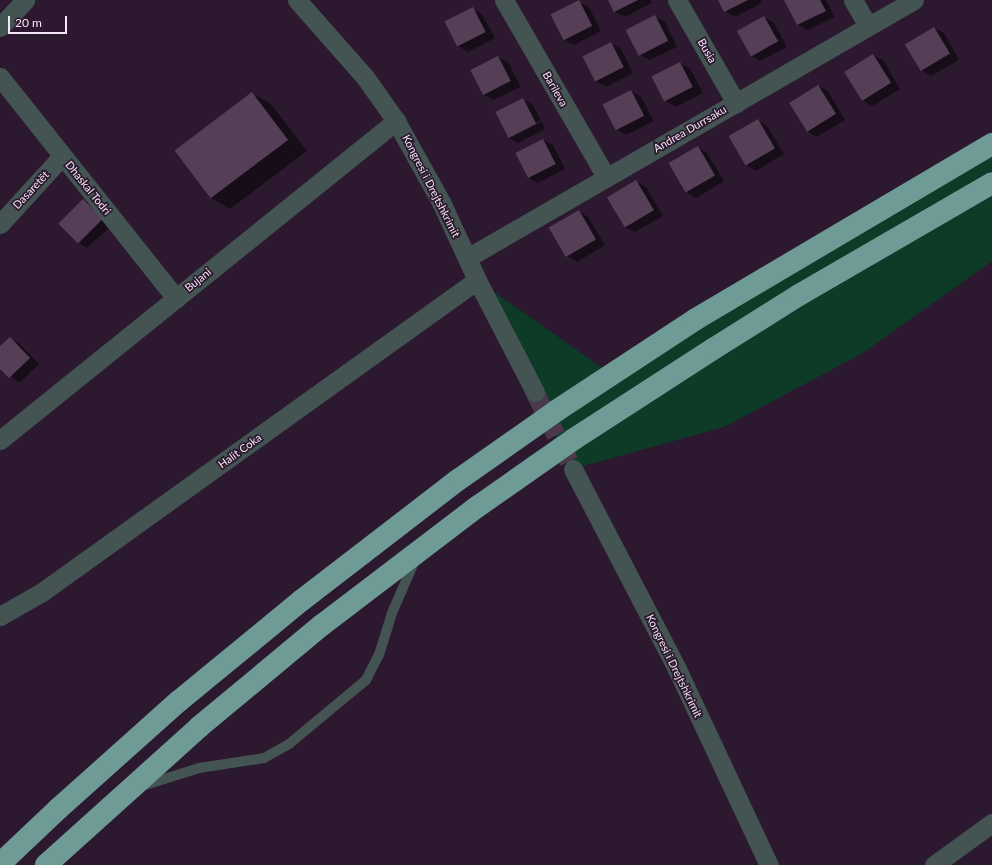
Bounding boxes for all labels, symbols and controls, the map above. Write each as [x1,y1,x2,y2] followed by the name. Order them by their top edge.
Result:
[10,8,69,34] scale bar
[15,15,42,30] text: 20 m
[695,36,719,66] street label: Busia
[540,69,570,109] street label: Barileva
[651,103,729,155] street label: Andrea Durrsaku
[399,132,463,240] street label: Kongresi i Drejtshkrimit
[62,158,114,218] street label: Dhaskal Todri
[10,168,52,212] street label: Dasaretët
[182,265,214,295] street label: Bujani
[216,431,264,471] street label: Halit Coka
[643,612,705,720] street label: Kongresi i Drejtshkrimit

